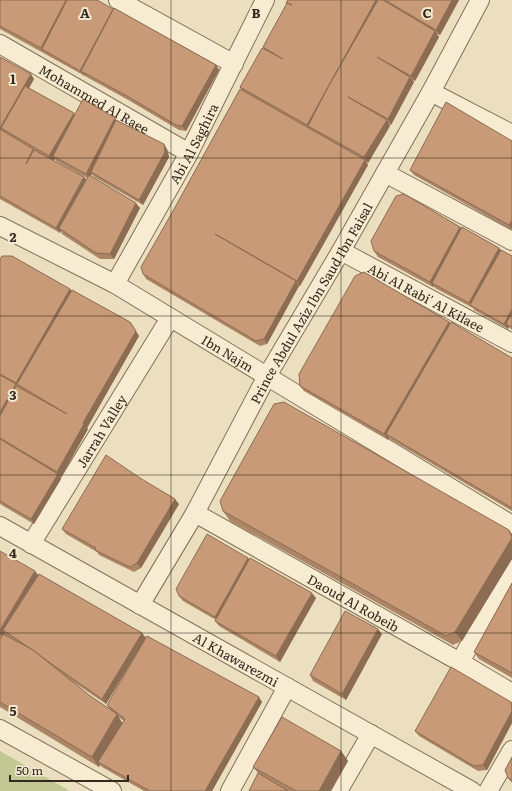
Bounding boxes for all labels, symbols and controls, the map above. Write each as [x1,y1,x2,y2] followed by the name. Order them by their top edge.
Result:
[80,3,90,22] text: A
[252,3,261,22] text: B
[422,3,432,22] text: C
[36,59,153,138] street label: Mohammed Al Raee
[10,69,16,88] text: 1
[164,100,222,187] street label: Abi Al Saghira
[245,198,377,407] street label: Prince Abdul Aziz Ibn Saud Ibn Faisal
[10,227,17,246] text: 2
[365,258,488,336] street label: Abi Al Rabi' Al Kilaee
[198,329,258,376] street label: Ibn Najm
[9,385,17,404] text: 3
[71,390,131,471] street label: Jarrah Valley
[9,543,17,562] text: 4
[304,569,403,636] street label: Daoud Al Robeib
[190,627,283,691] street label: Al Khawarezmi
[9,701,17,720] text: 5
[10,757,128,783] scale bar
[16,761,43,779] text: 50 m

